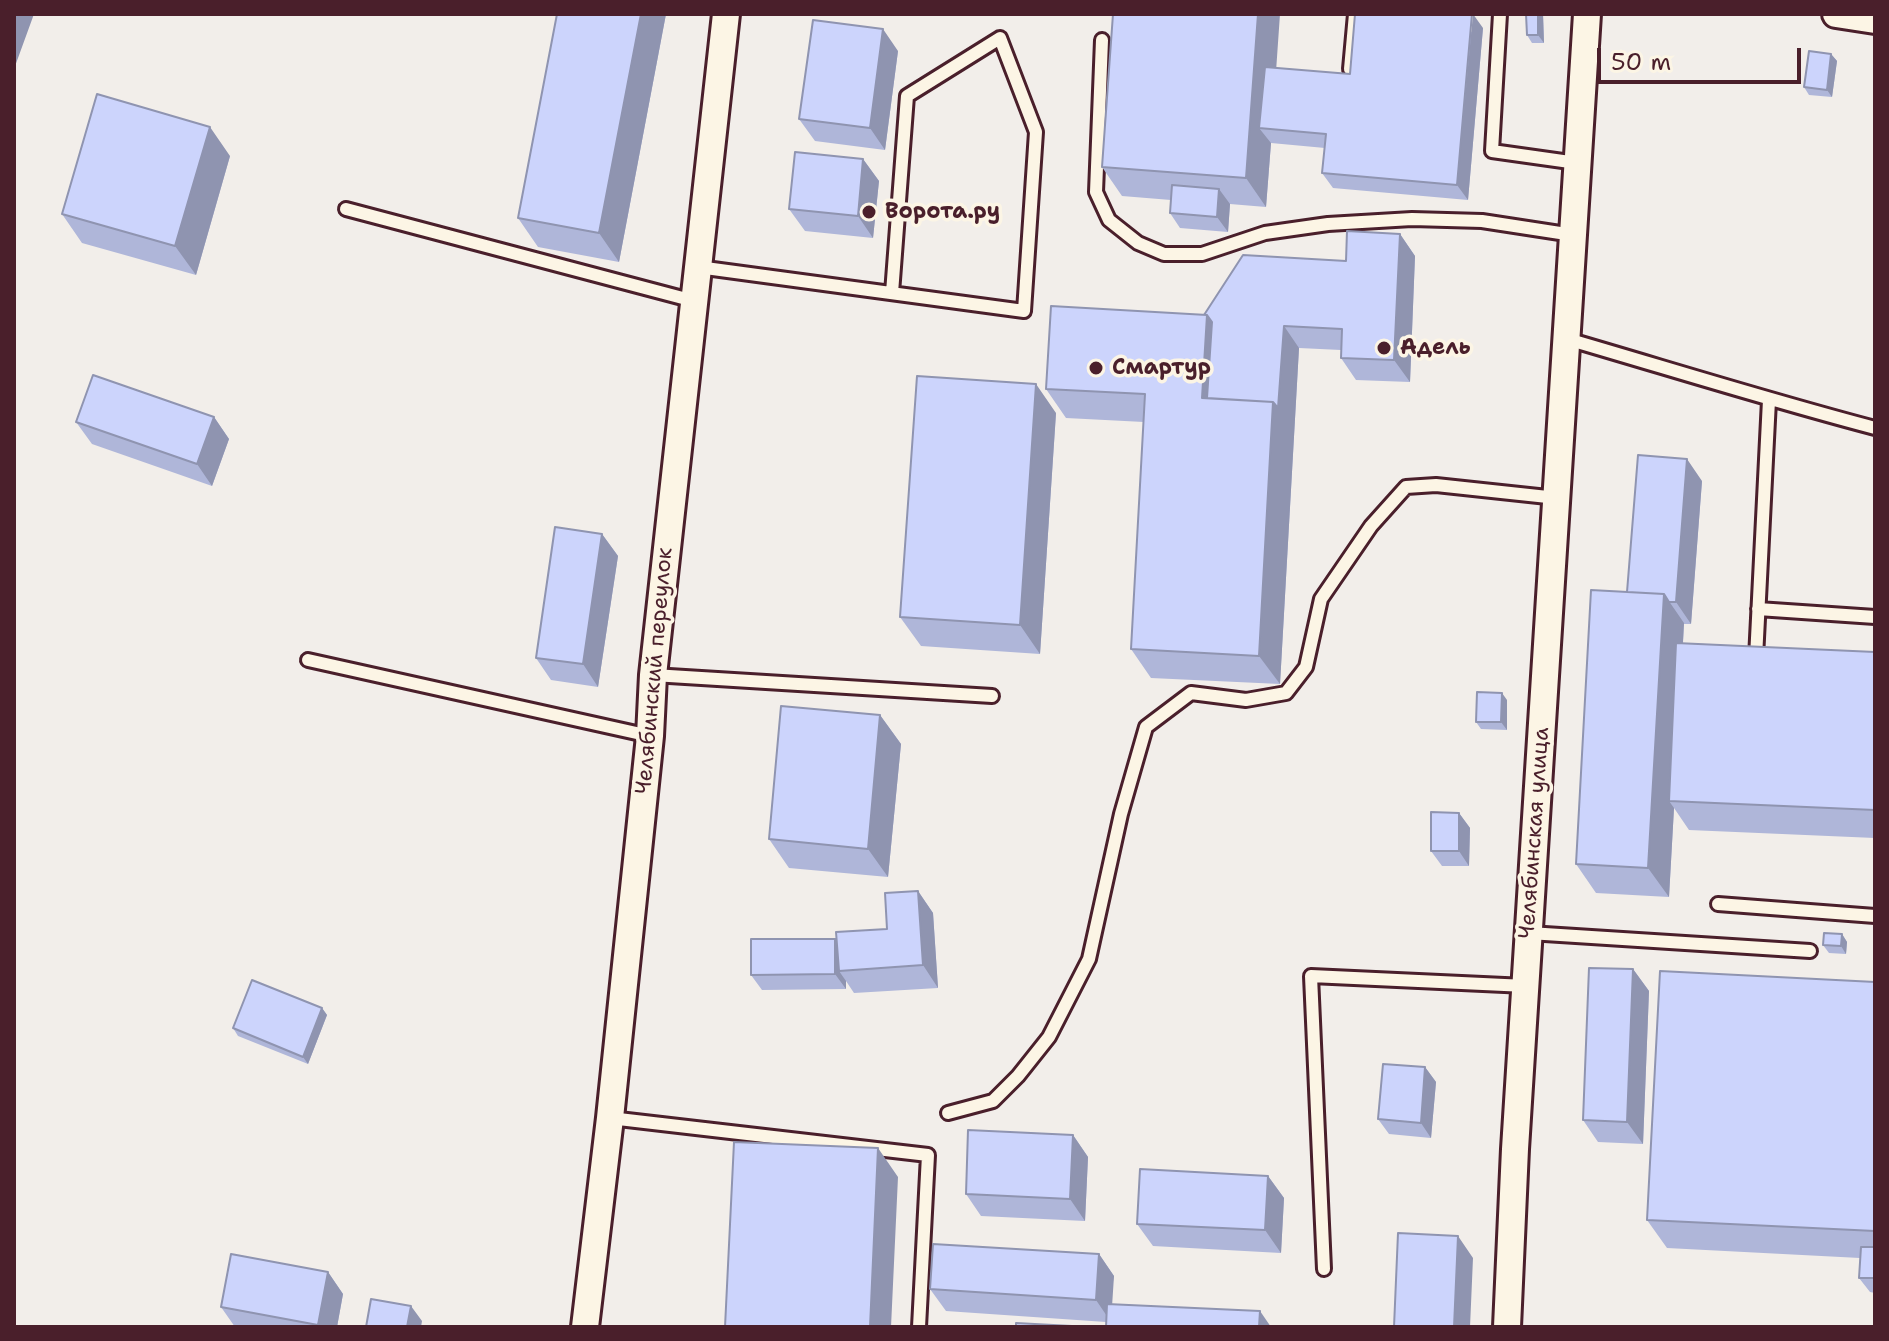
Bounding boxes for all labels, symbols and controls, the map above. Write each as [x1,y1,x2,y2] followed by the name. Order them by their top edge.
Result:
[1601,32,1805,82] scale bar
[1611,46,1671,78] text: 50 m
[885,199,1000,225] place label: Ворота.ру
[860,203,878,221] marker: Ворота.ру
[1400,335,1471,361] place label: Адель
[1375,339,1393,357] marker: Адель
[1112,355,1211,381] place label: Смартур
[1087,359,1105,377] marker: Смартур
[631,547,679,795] street label: Челябинский переулок
[1514,726,1556,940] street label: Челябинская улица

